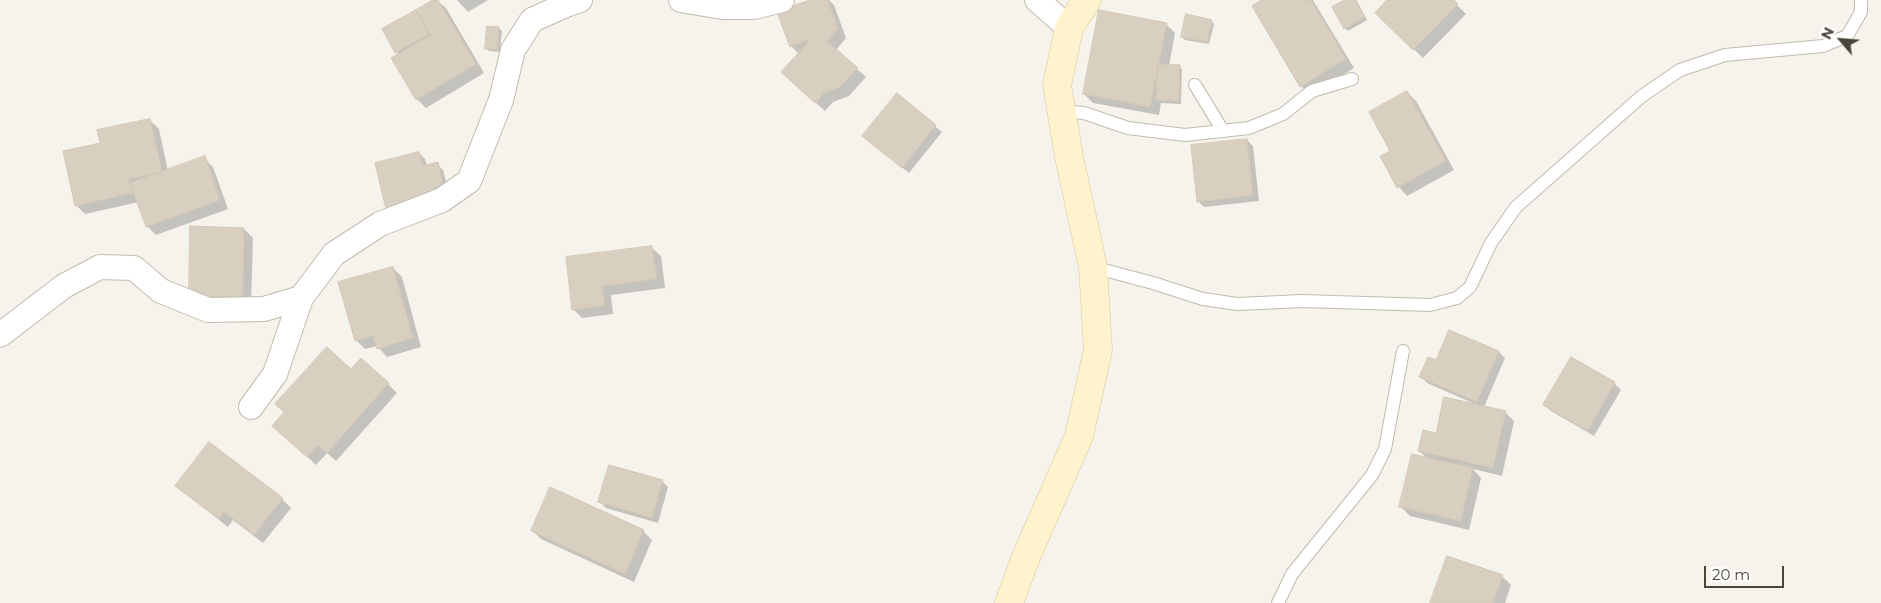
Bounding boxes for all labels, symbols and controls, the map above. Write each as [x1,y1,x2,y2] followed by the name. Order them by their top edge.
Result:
[1816,15,1866,65] north arrow
[1817,24,1838,42] text: N
[1706,556,1786,588] scale bar
[1712,565,1750,584] text: 20 m

